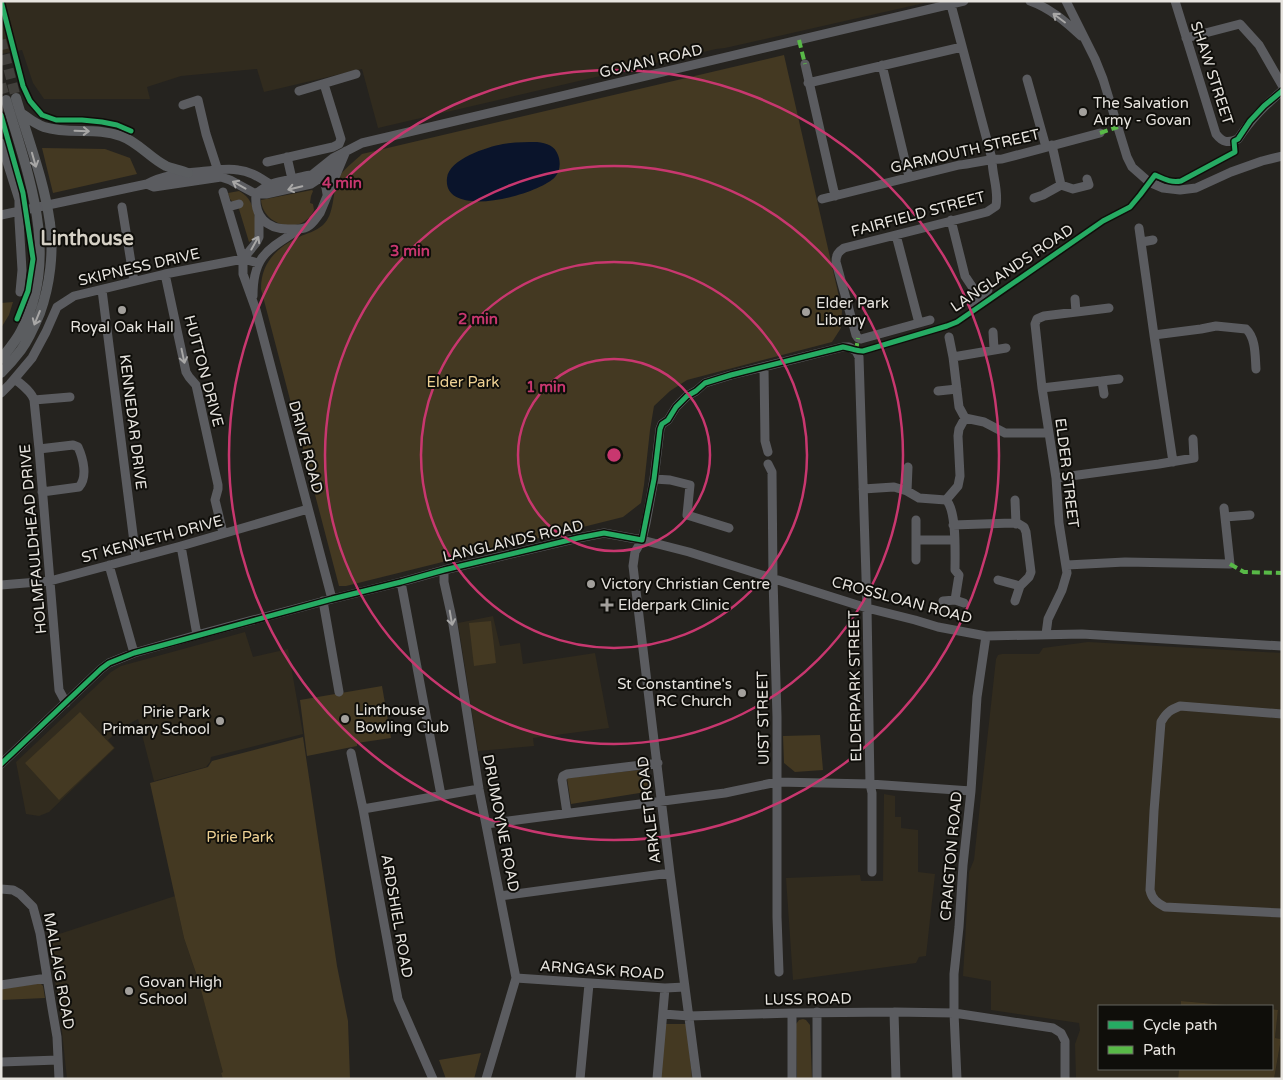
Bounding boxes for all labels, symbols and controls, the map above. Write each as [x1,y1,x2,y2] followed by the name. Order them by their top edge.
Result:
[1053,12,1066,23] one-way arrow
[1187,19,1237,127] street label: SHAW STREET
[598,40,704,82] street label: GOVAN ROAD
[1093,94,1191,129] place label: The Salvation Army - Govan
[1077,106,1089,118] marker: The Salvation Army - Govan
[889,125,1041,177] street label: GARMOUTH STREET
[74,127,90,136] one-way arrow
[30,151,40,167] one-way arrow
[322,174,362,192] text: 4 min
[231,180,246,190] one-way arrow
[288,184,304,193] one-way arrow
[849,187,987,241] street label: FAIRFIELD STREET
[947,220,1077,316] street label: LANGLANDS ROAD
[40,227,134,251] district label: Linthouse
[250,235,260,250] one-way arrow
[390,242,430,260] text: 3 min
[77,244,201,290] street label: SKIPNESS DRIVE
[816,294,889,329] place label: Elder Park Library
[116,304,128,316] marker: Royal Oak Hall
[800,306,812,318] marker: Elder Park Library
[458,310,498,328] text: 2 min
[32,311,41,326] one-way arrow
[180,313,228,429] street label: HUTTON DRIVE
[70,318,174,336] place label: Royal Oak Hall
[179,348,188,364] one-way arrow
[116,353,150,491] street label: KENNEDAR DRIVE
[427,373,499,391] park label: Elder Park
[526,378,566,396] text: 1 min
[285,399,327,495] street label: DRIVE ROAD
[1051,417,1083,529] street label: ELDER STREET
[16,443,50,635] street label: HOLMFAULDHEAD DRIVE
[605,446,623,464] centre of rings
[79,511,225,567] street label: ST KENNETH DRIVE
[441,516,585,566] street label: LANGLANDS ROAD
[830,573,974,627] street label: CROSSLOAN ROAD
[601,575,770,593] place label: Victory Christian Centre
[585,578,597,590] marker: Victory Christian Centre
[618,596,729,614] place label: Elderpark Clinic
[600,598,614,612] marker: Elderpark Clinic
[447,610,457,626] one-way arrow
[845,610,865,762] street label: ELDERPARK STREET
[753,671,773,765] street label: UIST STREET
[617,675,732,710] place label: St Constantine's RC Church
[736,687,748,699] marker: St Constantine's RC Church
[355,701,449,736] place label: Linthouse Bowling Club
[102,703,210,738] place label: Pirie Park Primary School
[339,713,351,725] marker: Linthouse Bowling Club
[214,715,226,727] marker: Pirie Park Primary School
[479,753,523,893] street label: DRUMOYNE ROAD
[633,755,665,865] street label: ARKLET ROAD
[936,791,966,921] street label: CRAIGTON ROAD
[206,828,274,846] park label: Pirie Park
[377,853,417,979] street label: ARDSHIEL ROAD
[40,911,78,1031] street label: MALLAIG ROAD
[539,957,665,983] street label: ARNGASK ROAD
[139,973,222,1008] place label: Govan High School
[123,985,135,997] marker: Govan High School
[764,989,852,1009] street label: LUSS ROAD
[1098,1005,1273,1070] legend
[1143,1016,1217,1034] text: Cycle path
[1143,1041,1176,1059] text: Path

